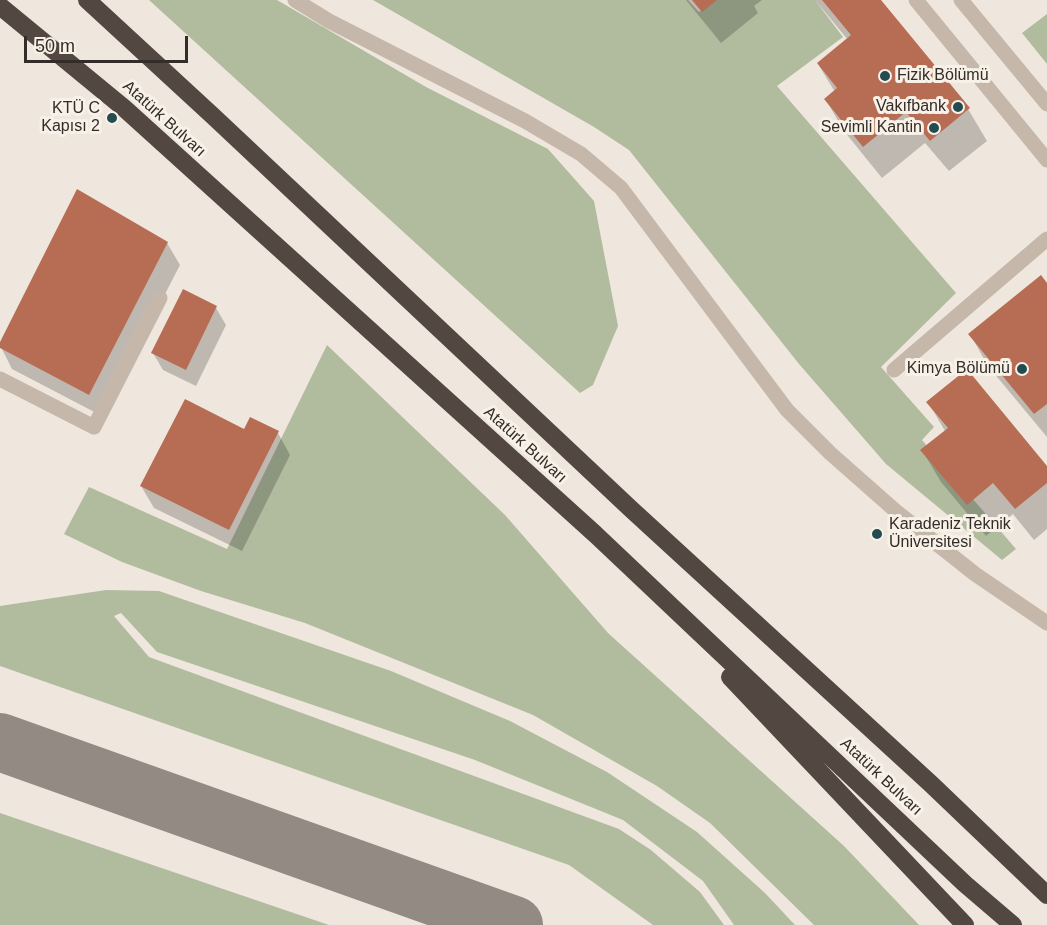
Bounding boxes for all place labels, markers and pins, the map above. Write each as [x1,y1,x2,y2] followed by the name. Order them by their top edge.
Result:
[897,66,989,86] place label: Fizik Bölümü
[878,69,892,83] marker: Fizik Bölümü
[876,97,946,117] place label: Vakıfbank
[41,99,100,137] place label: KTÜ C Kapısı 2
[951,100,965,114] marker: Vakıfbank
[105,111,119,125] marker: KTÜ C Kapısı 2
[821,118,922,138] place label: Sevimli Kantin
[927,121,941,135] marker: Sevimli Kantin
[907,359,1010,379] place label: Kimya Bölümü
[1015,362,1029,376] marker: Kimya Bölümü
[889,515,1011,553] place label: Karadeniz Teknik Üniversitesi
[870,527,884,541] marker: Karadeniz Teknik Üniversitesi

